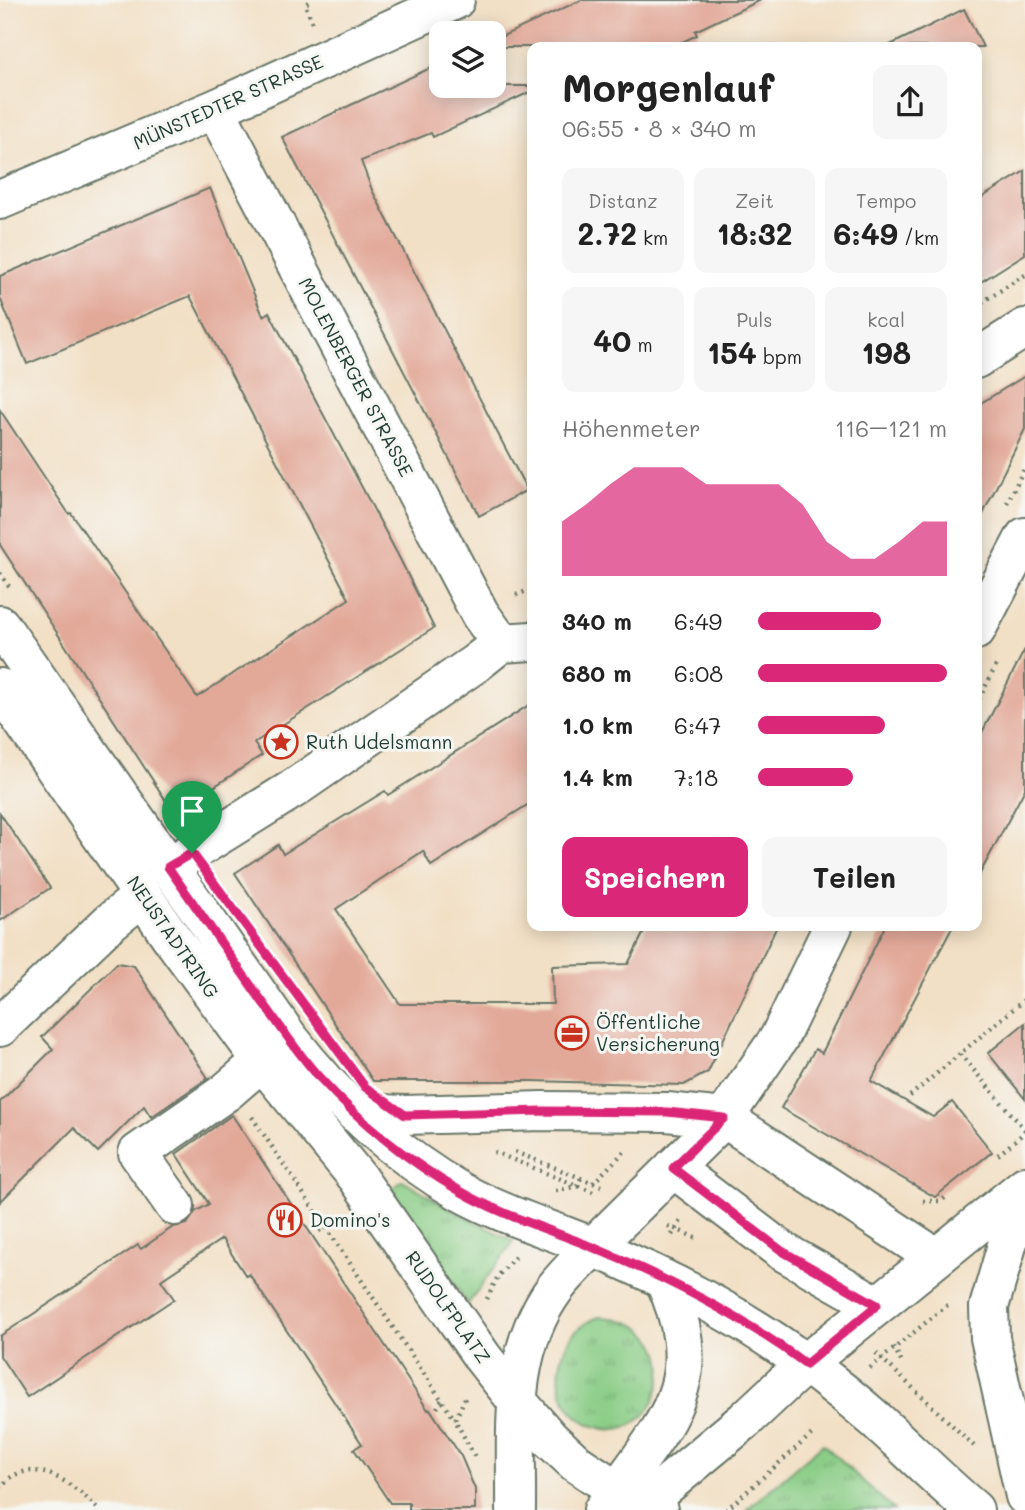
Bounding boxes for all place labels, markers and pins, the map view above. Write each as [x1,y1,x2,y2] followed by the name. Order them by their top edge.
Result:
[262,723,300,761] place icon: Ruth Udelsmann
[306,729,452,754] place label: Ruth Udelsmann
[162,781,222,853] pin
[596,1009,720,1056] place label: Öffentliche Versicherung
[553,1014,591,1052] office icon: Öffentliche Versicherung
[266,1201,304,1239] restaurant icon: Domino's
[310,1207,391,1232] place label: Domino's

